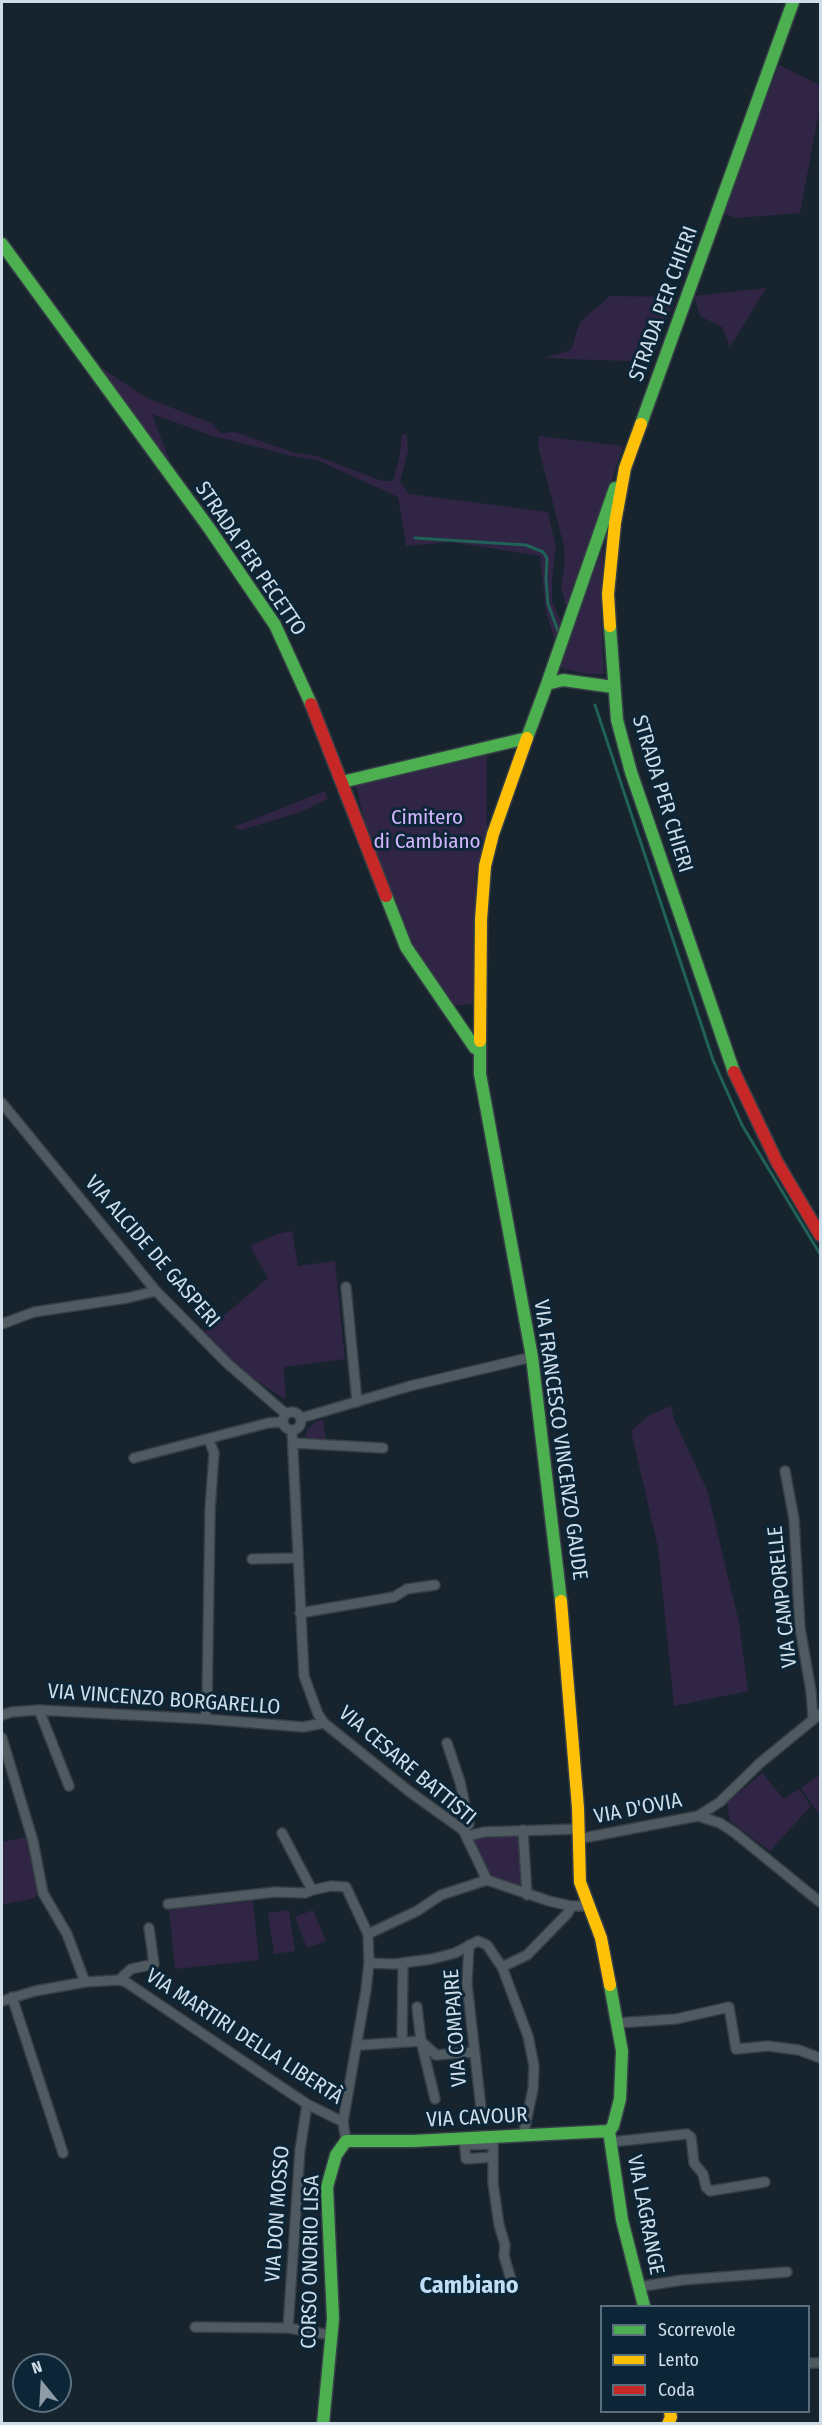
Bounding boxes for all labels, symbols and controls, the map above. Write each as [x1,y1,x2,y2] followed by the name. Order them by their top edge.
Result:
[624,223,704,385] street label: STRADA PER CHIERI
[189,477,311,641] street label: STRADA PER PECETTO
[626,712,698,876] street label: STRADA PER CHIERI
[373,805,481,855] park label: Cimitero di Cambiano
[79,1171,225,1333] street label: VIA ALCIDE DE GASPERI
[528,1298,592,1582] street label: VIA FRANCESCO VINCENZO GAUDE
[763,1525,803,1669] street label: VIA CAMPORELLE
[47,1679,281,1721] street label: VIA VINCENZO BORGARELLO
[333,1701,481,1831] street label: VIA CESARE BATTISTI
[592,1788,684,1830] street label: VIA D'OVIA
[141,1964,347,2110] street label: VIA MARTIRI DELLA LIBERTÀ
[439,1968,473,2088] street label: VIA COMPAJRE
[426,2103,528,2133] street label: VIA CAVOUR
[261,2145,295,2283] street label: VIA DON MOSSO
[621,2153,669,2277] street label: VIA LAGRANGE
[297,2175,325,2349] street label: CORSO ONORIO LISA
[419,2272,519,2300] district label: Cambiano
[600,2305,810,2413] legend
[658,2319,736,2341] text: Scorrevole
[658,2349,699,2371] text: Lento
[12,2353,72,2413] north arrow
[29,2357,44,2378] text: N
[658,2379,695,2401] text: Coda

